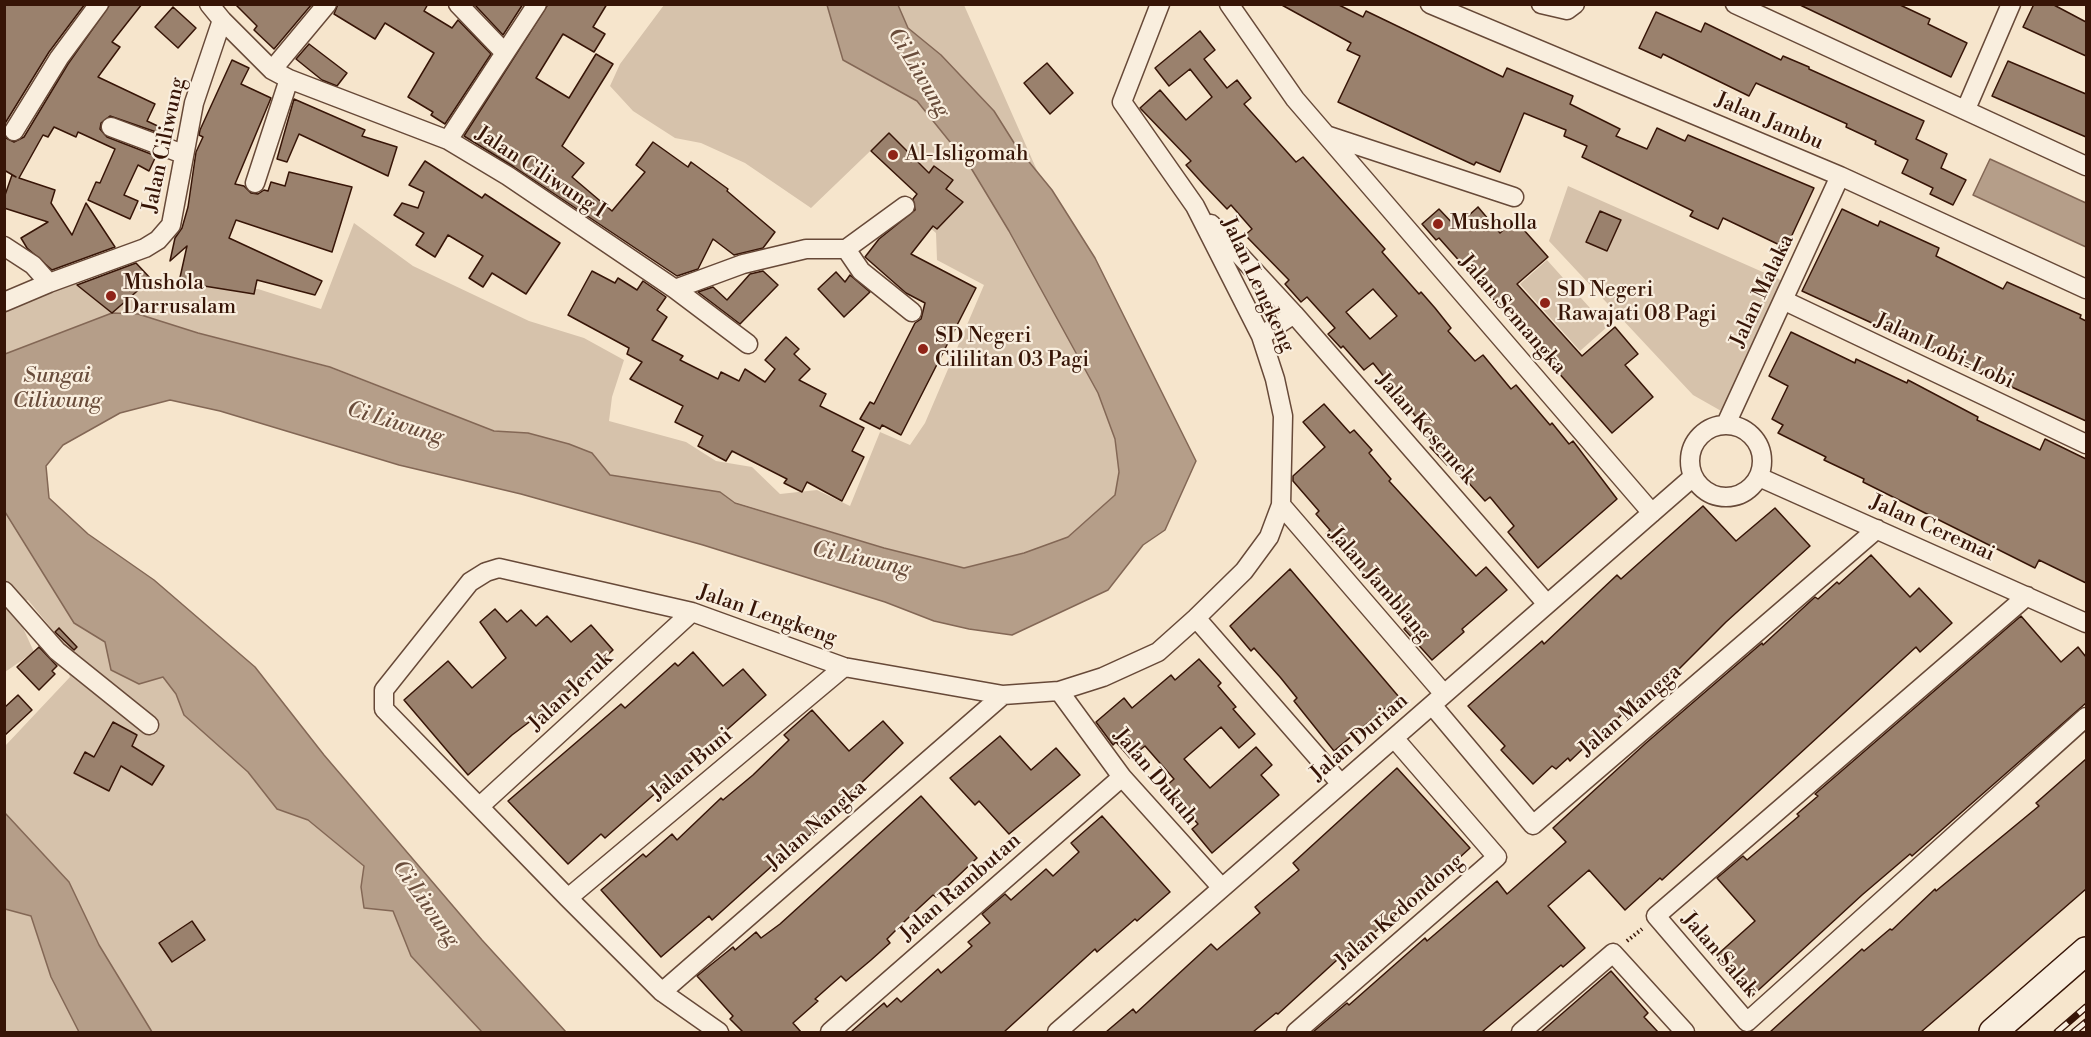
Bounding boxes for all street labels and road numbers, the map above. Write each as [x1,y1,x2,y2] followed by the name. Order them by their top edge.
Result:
[138,75,192,215] street label: Jalan Ciliwung
[1711,88,1827,156] street label: Jalan Jambu
[470,122,610,224] street label: Jalan Ciliwung I
[1215,214,1299,356] street label: Jalan Lengkeng
[1726,231,1800,351] street label: Jalan Malaka
[1453,250,1571,380] street label: Jalan Semangka
[1870,309,2018,395] street label: Jalan Lobi-Lobi
[1370,368,1480,490] street label: Jalan Kesemek
[1866,490,1998,568] street label: Jalan Ceremai
[1322,523,1436,647] street label: Jalan Jamblang
[694,580,840,652] street label: Jalan Lengkeng
[524,647,618,737] street label: Jalan Jeruk
[1575,660,1687,762] street label: Jalan Mangga
[1306,689,1414,787] street label: Jalan Durian
[646,723,738,807] street label: Jalan Buni
[1108,724,1202,830] street label: Jalan Dukuh
[762,776,872,876] street label: Jalan Nangka
[895,829,1027,947] street label: Jalan Rambutan
[1330,849,1470,975] street label: Jalan Kedondong
[1675,908,1763,1002] street label: Jalan Salak

